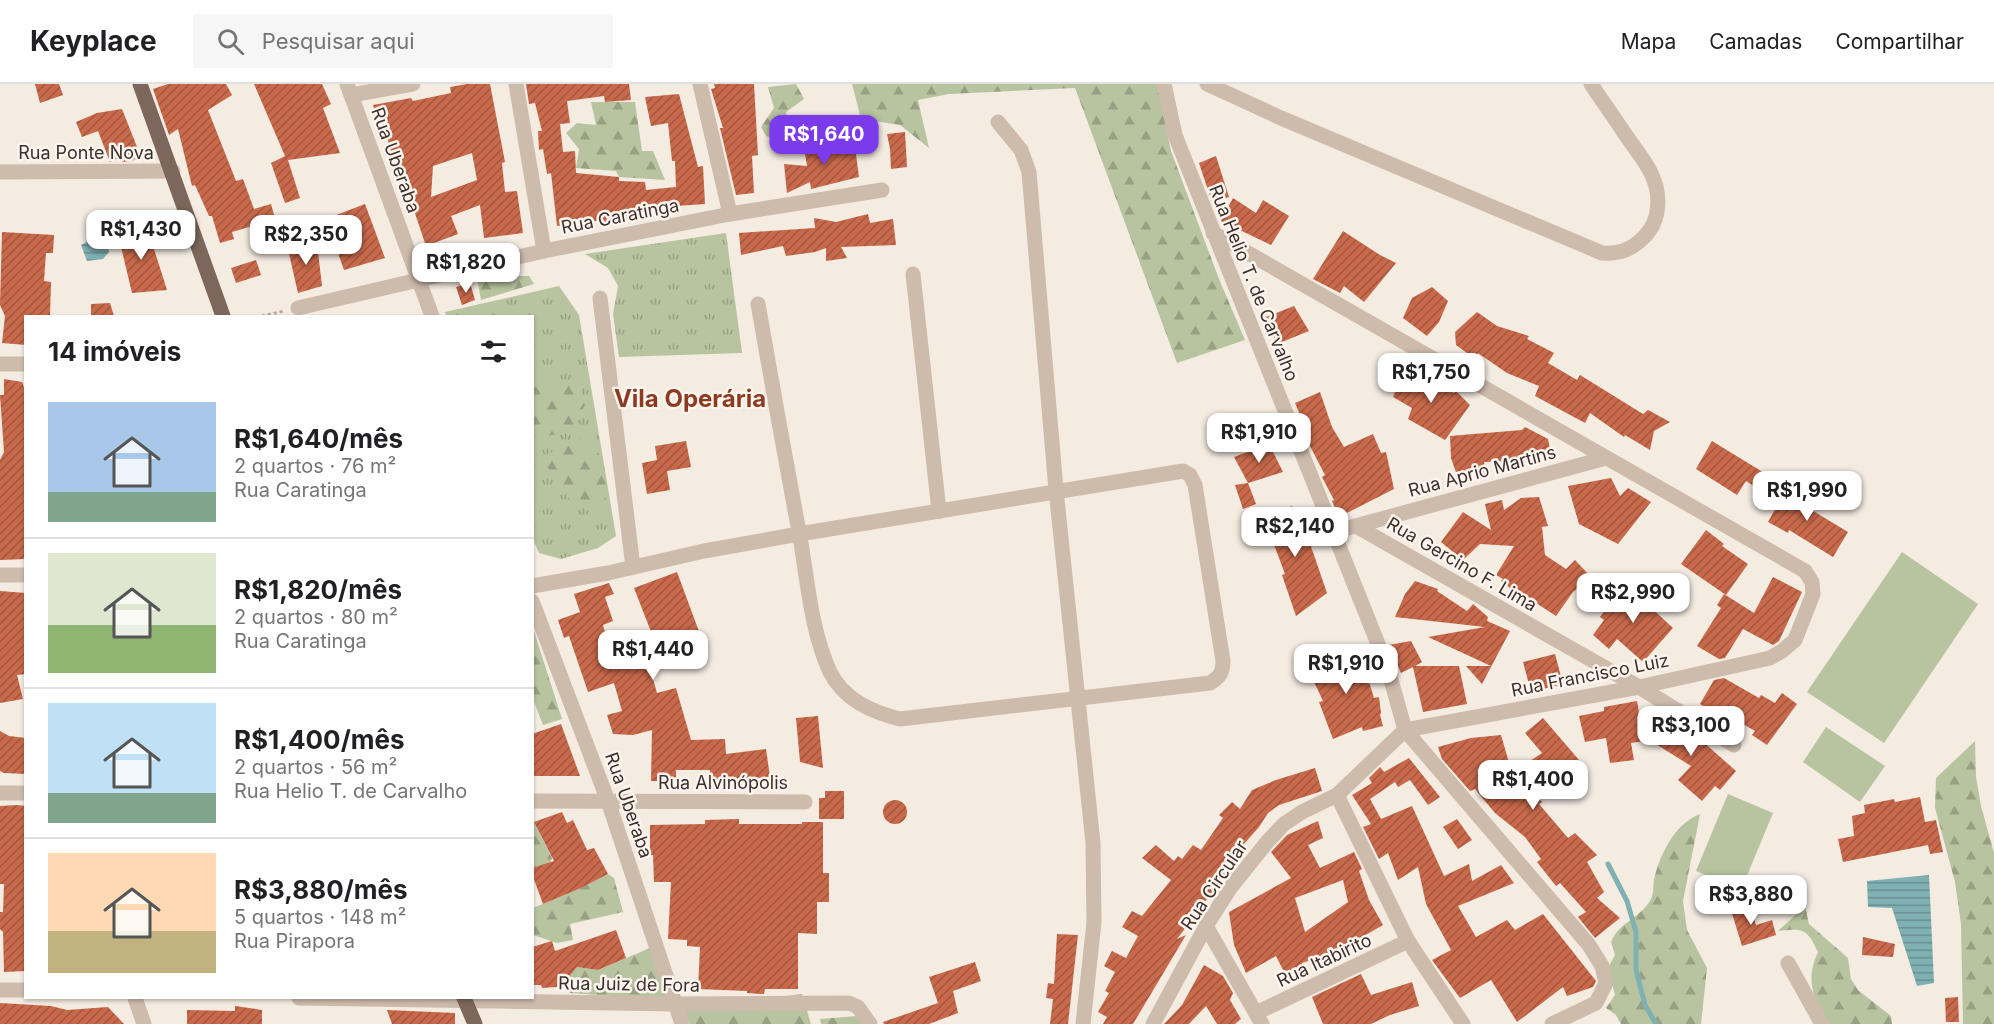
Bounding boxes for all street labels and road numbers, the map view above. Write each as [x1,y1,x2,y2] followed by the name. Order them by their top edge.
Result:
[367,104,425,216] street label: Rua Uberaba
[18,142,154,163] street label: Rua Ponte Nova
[1205,182,1303,384] street label: Rua Helio T. de Carvalho
[559,194,681,238] street label: Rua Caratinga
[1406,441,1558,501] street label: Rua Aprio Martins
[1383,513,1541,615] street label: Rua Gercino F. Lima
[1509,649,1671,701] street label: Rua Francisco Luiz
[601,749,657,861] street label: Rua Uberaba
[658,772,788,793] street label: Rua Alvinópolis
[1176,836,1252,934] street label: Rua Circular
[1273,929,1375,991] street label: Rua Itabirito
[558,972,700,996] street label: Rua Juiz de Fora

